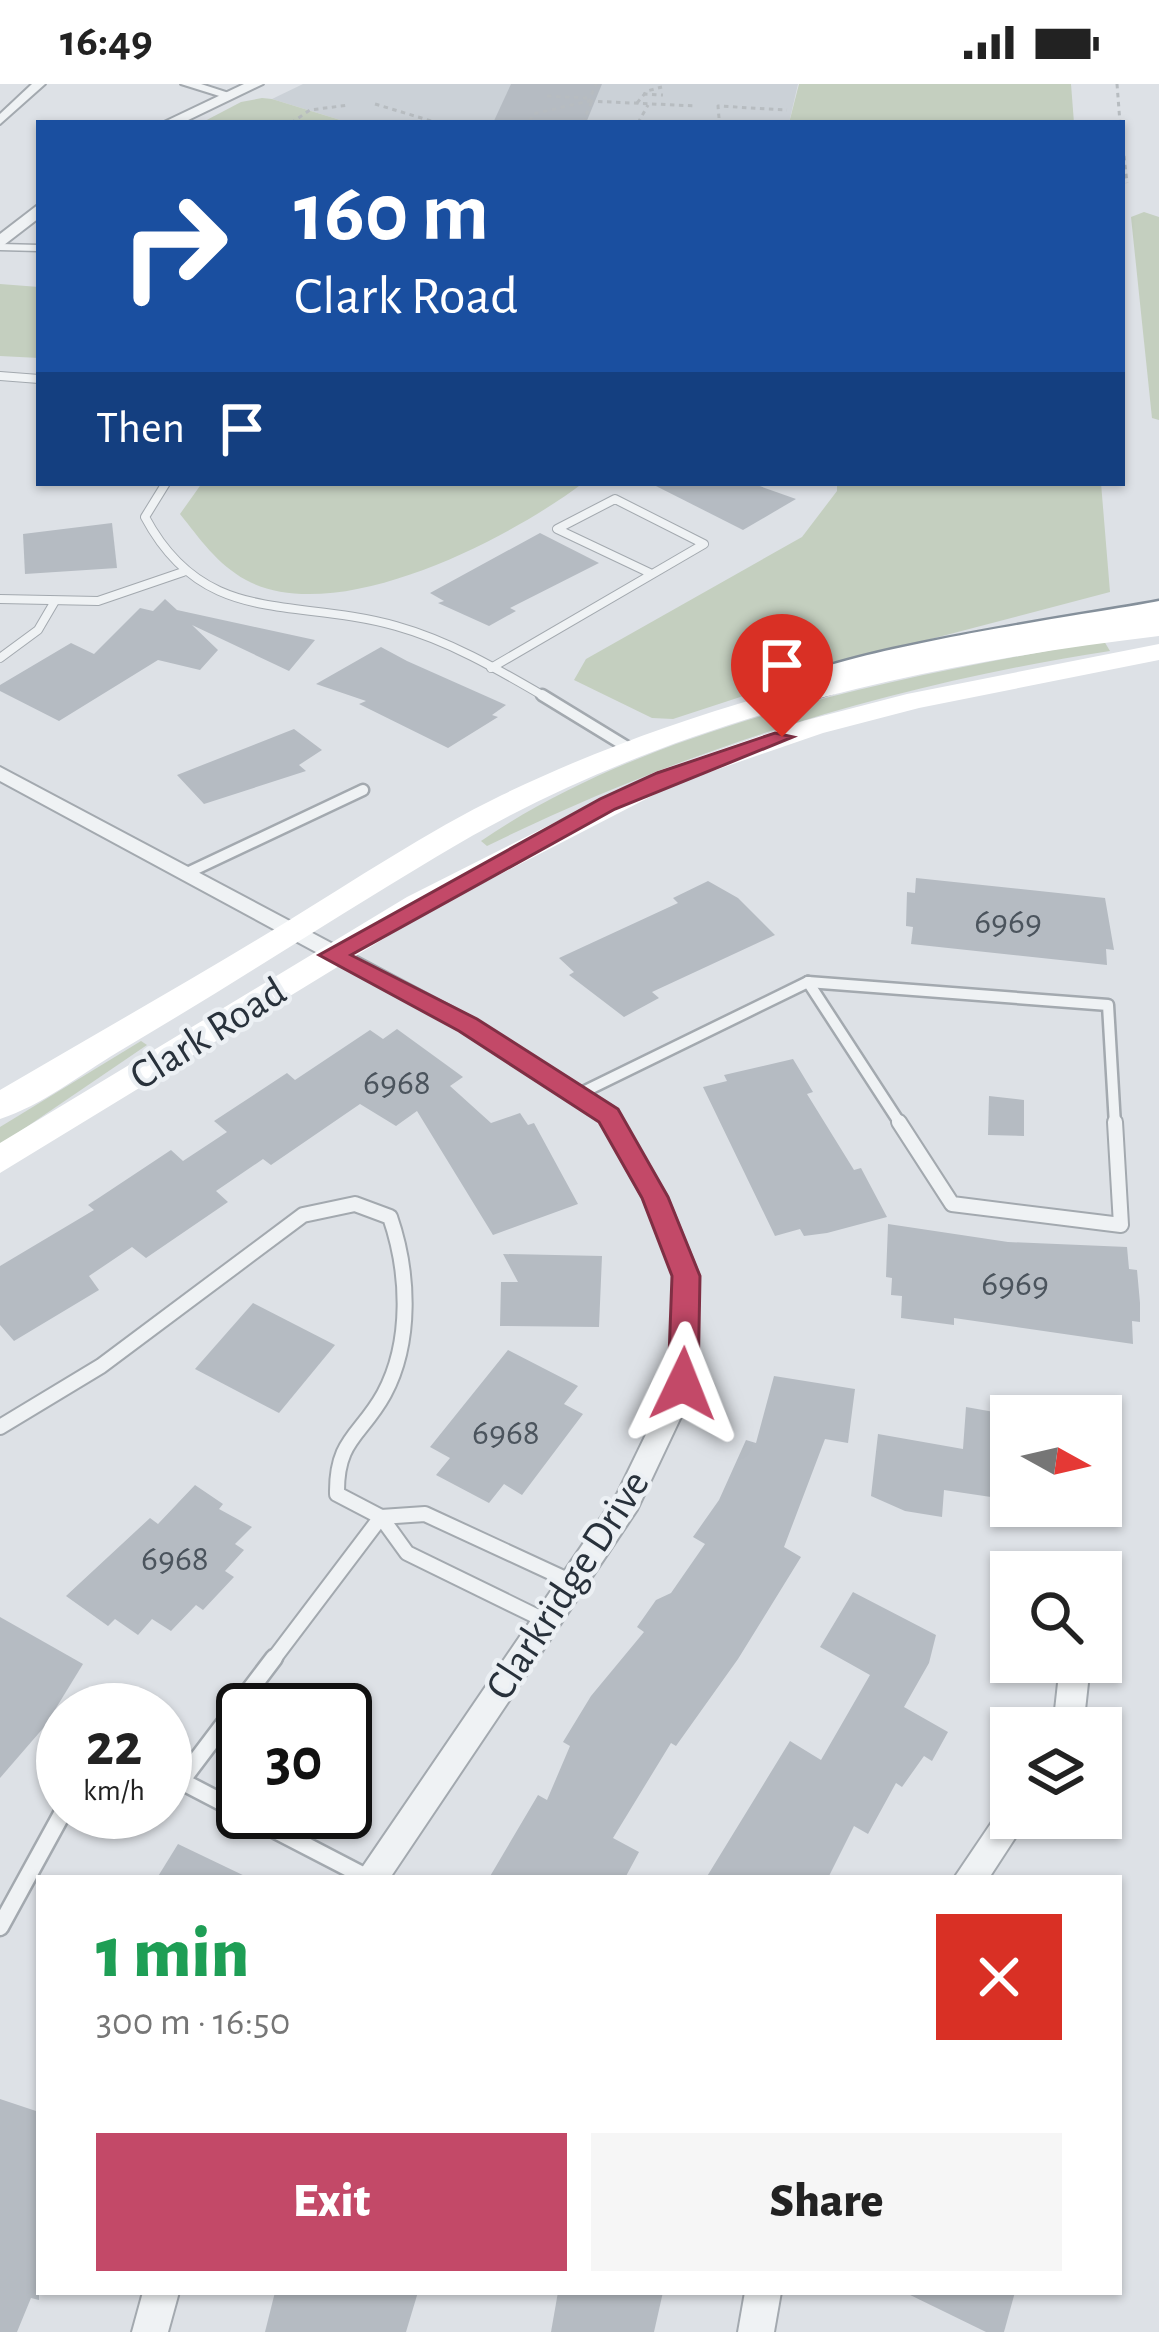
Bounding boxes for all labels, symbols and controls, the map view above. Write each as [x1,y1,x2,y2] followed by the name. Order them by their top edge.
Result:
[60,19,153,64] text: 16:49
[96,168,252,324] icon: right
[294,172,489,256] text: 160 m
[294,270,518,324] text: Clark Road
[209,396,275,462] icon: arrive
[96,406,185,451] text: Then
[731,614,833,737] pin
[749,632,815,698] icon: arrive
[974,904,1042,940] house number: 6969
[123,970,293,1098] street label: Clark Road
[363,1065,431,1101] house number: 6968
[981,1266,1049,1302] house number: 6969
[620,1321,746,1447] position arrow
[990,1395,1122,1527] north arrow
[990,1395,1122,1839] map controls
[472,1415,540,1451] house number: 6968
[478,1463,657,1707] street label: Clarkridge Drive
[141,1541,209,1577] house number: 6968
[990,1551,1122,1683] button: search
[216,1683,372,1839] speed limit sign: 30
[990,1707,1122,1839] button: layers
[86,1716,142,1776] text: 22
[83,1776,145,1806] text: km/h
[936,1914,1062,2040] button: close
[96,1918,249,1990] text: 1 min
[96,2003,290,2042] text: 300 m · 16:50
[96,2133,567,2271] button: Exit
[591,2133,1062,2271] button: Share

